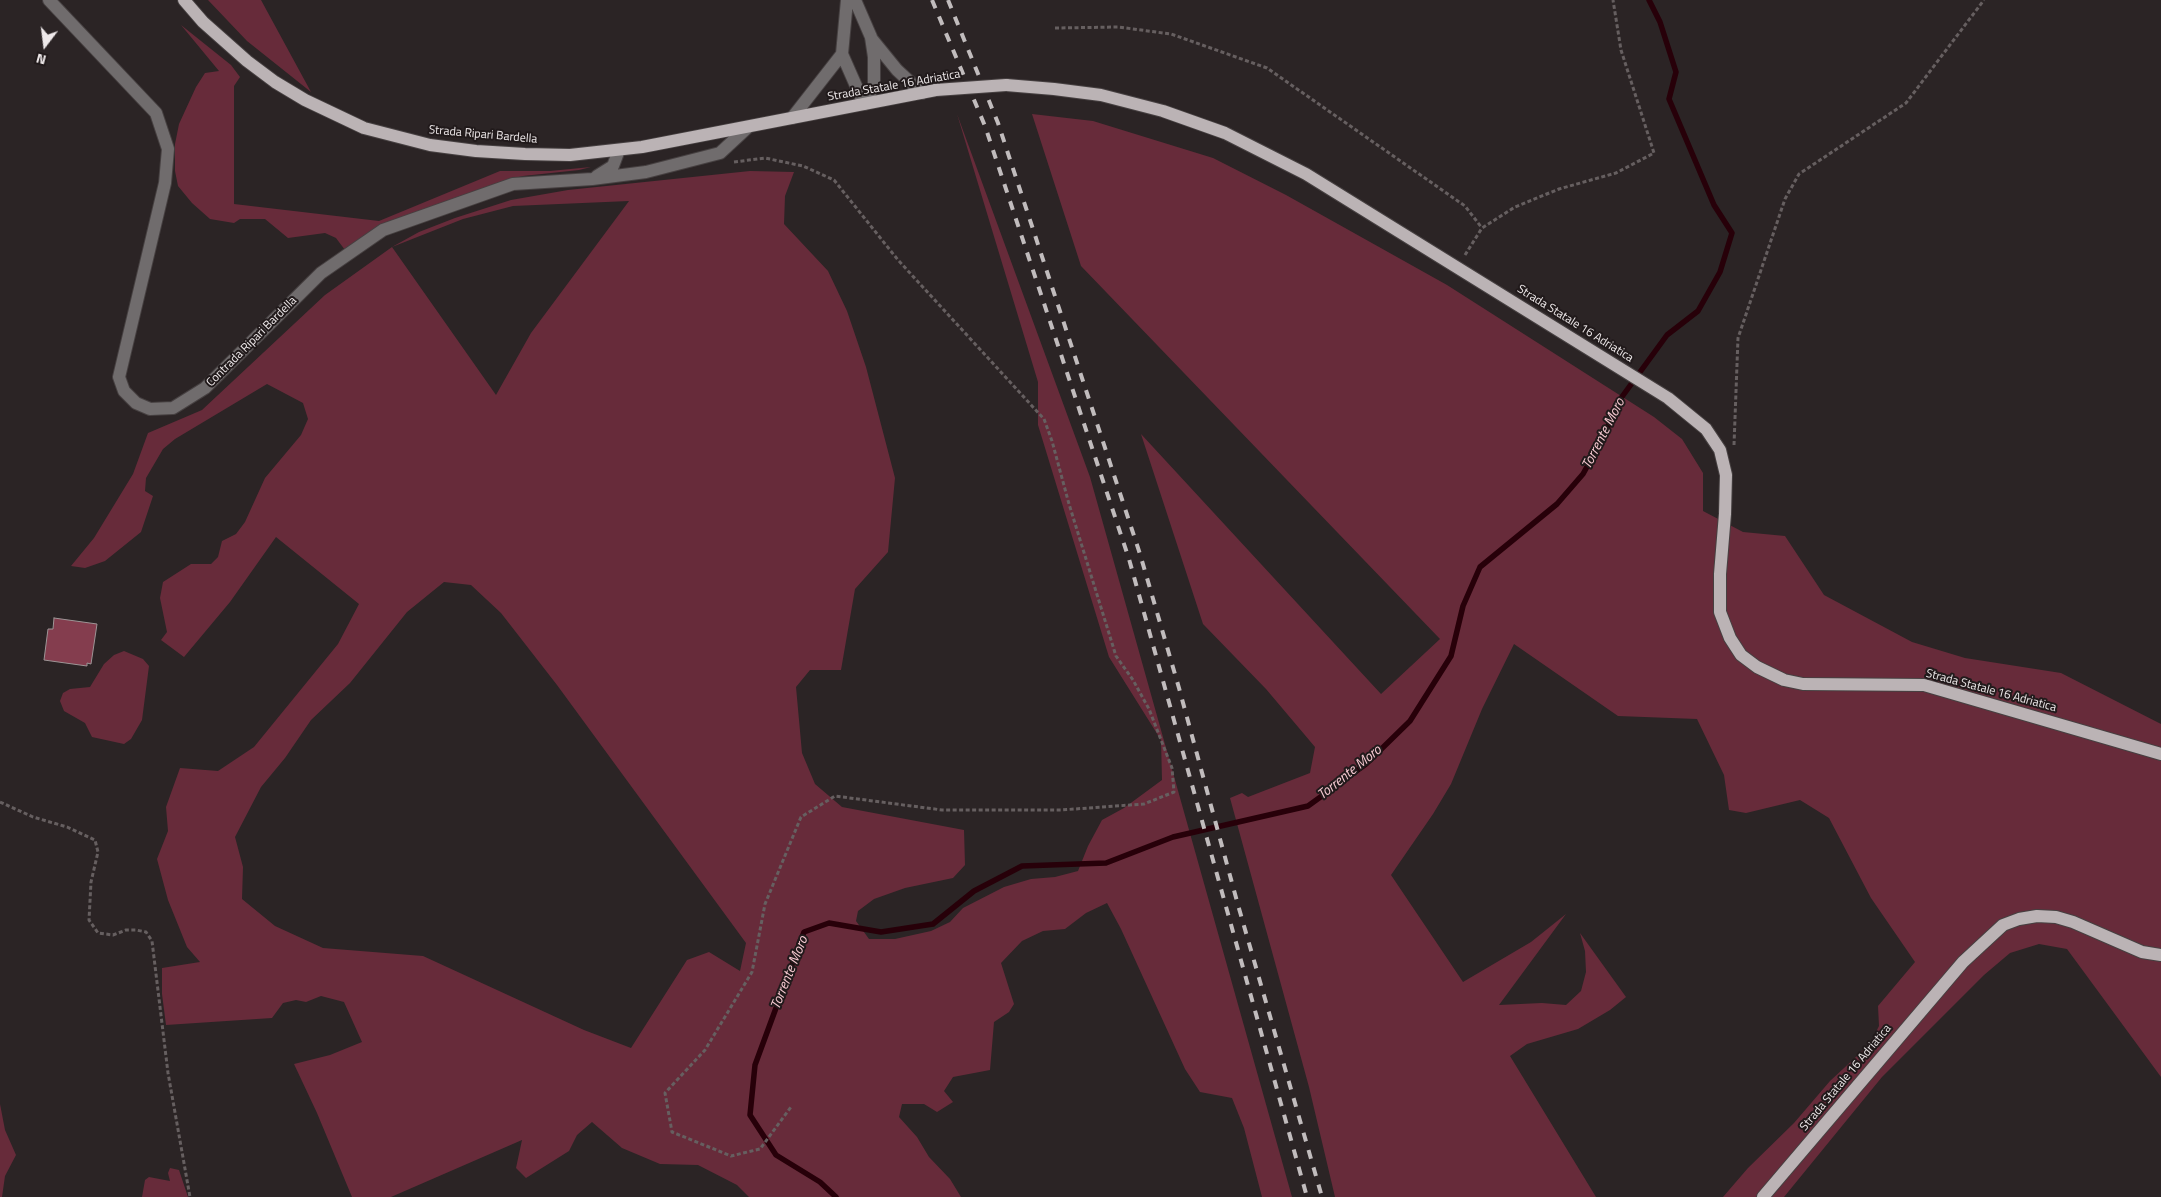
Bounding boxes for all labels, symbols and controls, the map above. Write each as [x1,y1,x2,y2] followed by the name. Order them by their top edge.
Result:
[20,20,70,70] north arrow
[34,49,48,71] text: N
[827,67,961,105] street label: Strada Statale 16 Adriatica
[428,123,538,147] street label: Strada Ripari Bardella
[1514,282,1636,366] street label: Strada Statale 16 Adriatica
[204,294,300,390] street label: Contrada Ripari Bardella
[1579,396,1629,472] water label: Torrente Moro
[1924,667,2058,715] street label: Strada Statale 16 Adriatica
[1315,742,1385,804] water label: Torrente Moro
[768,934,812,1012] water label: Torrente Moro
[1797,1022,1895,1134] street label: Strada Statale 16 Adriatica

